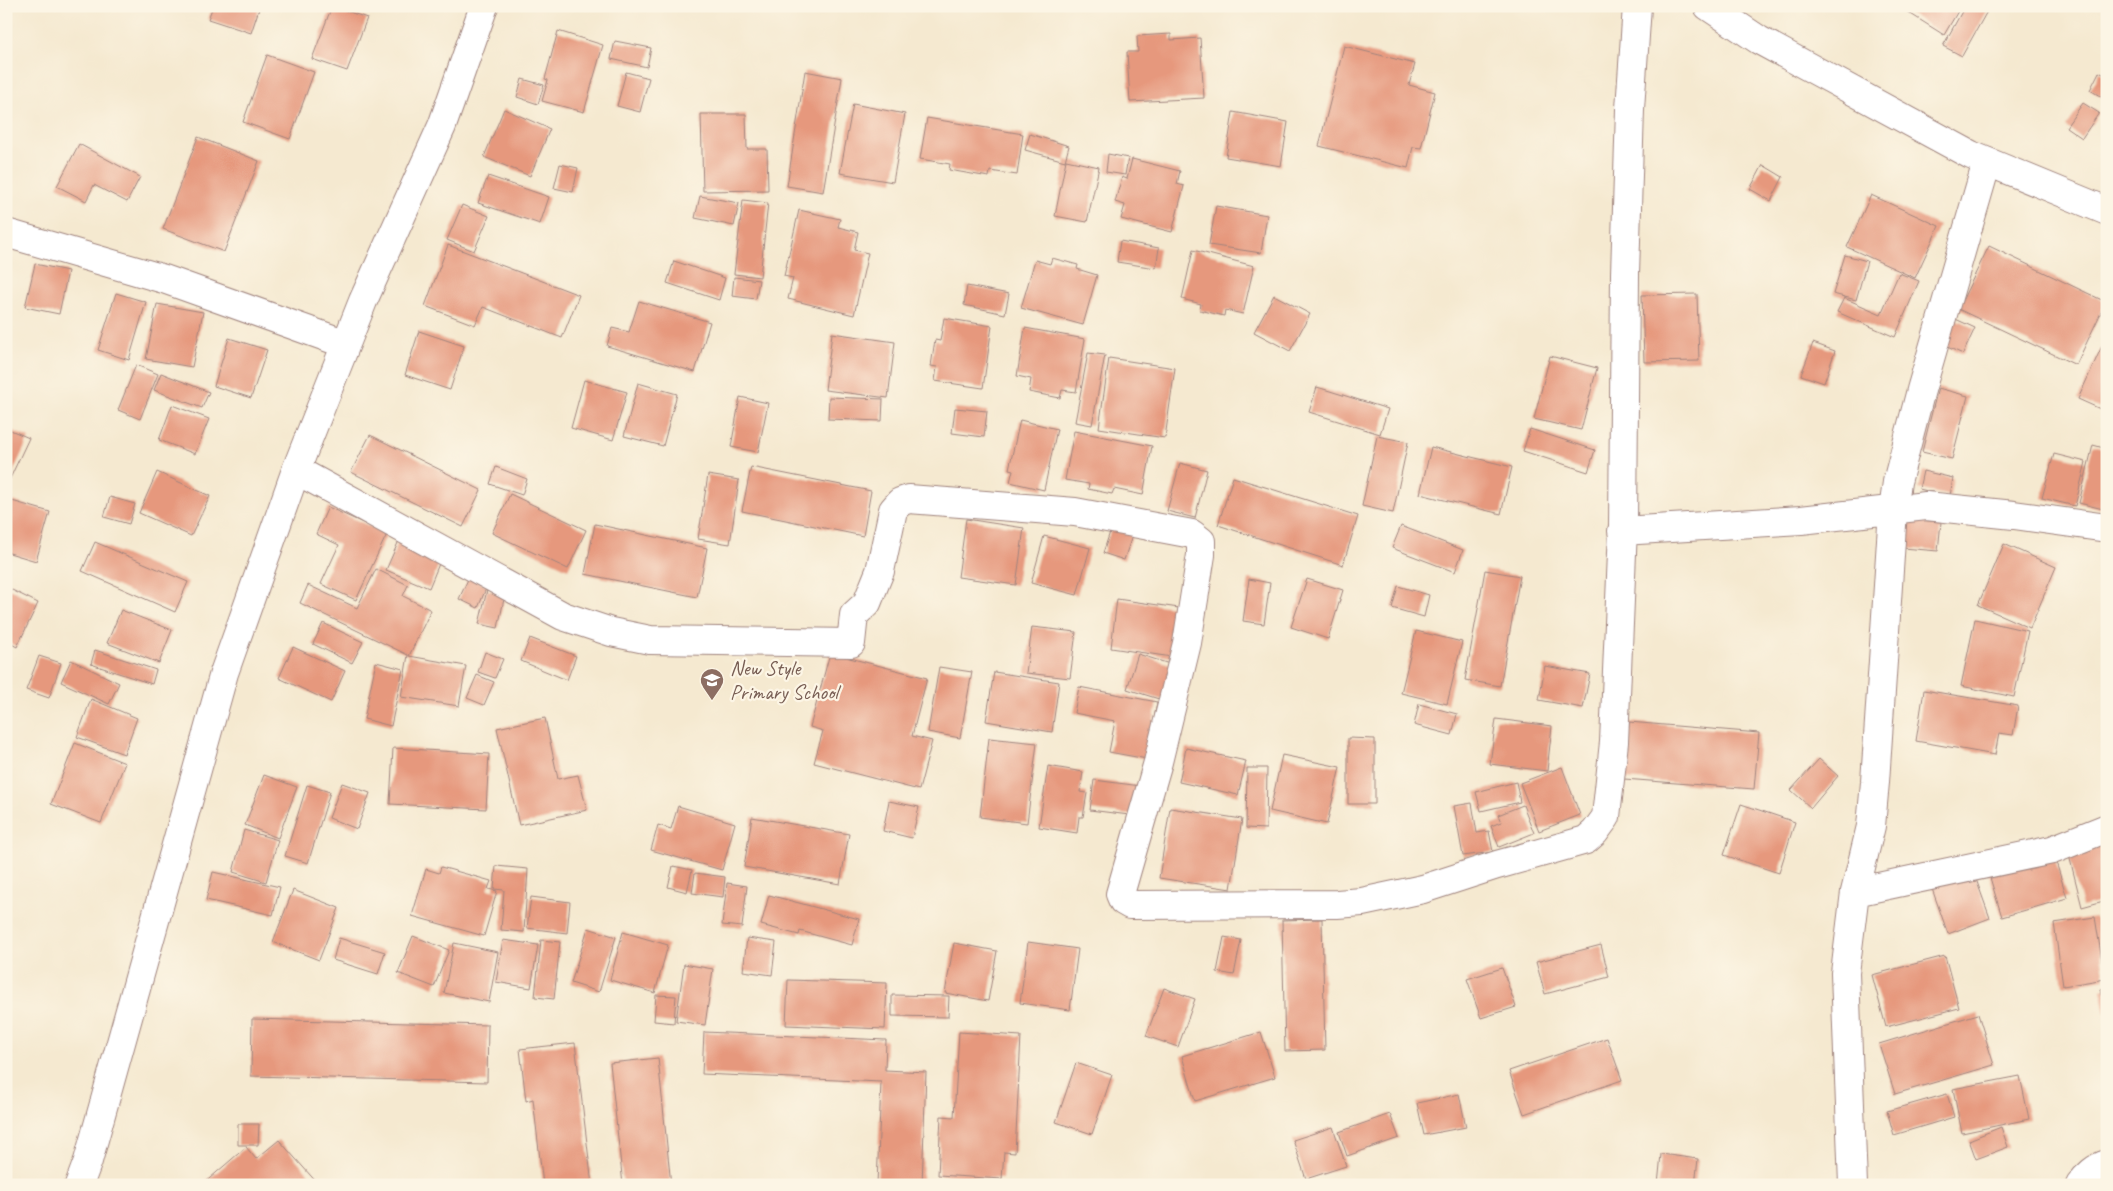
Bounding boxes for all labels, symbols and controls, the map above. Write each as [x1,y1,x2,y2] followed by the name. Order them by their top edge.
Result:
[730,655,841,705] place label: New Style Primary School
[699,667,725,701] school or university icon: New Style Primary School

